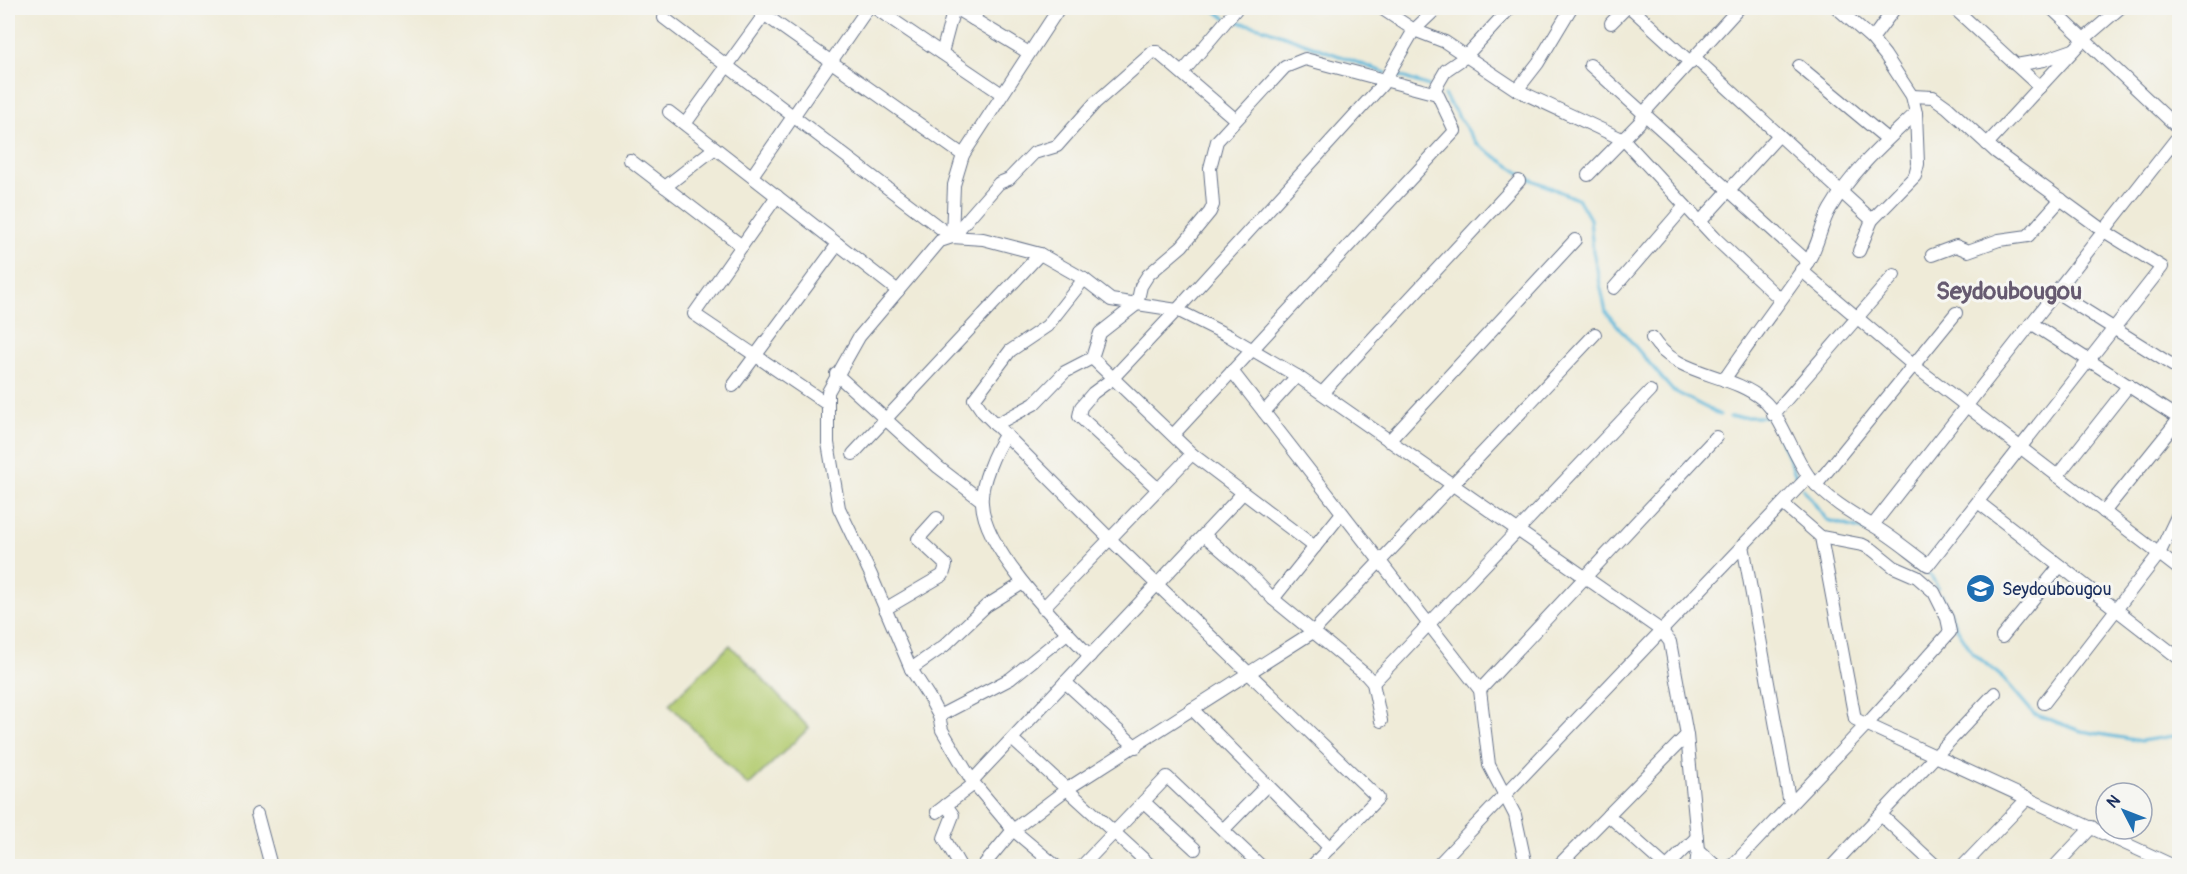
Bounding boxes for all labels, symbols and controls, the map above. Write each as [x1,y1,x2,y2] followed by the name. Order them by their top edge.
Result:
[1936,277,2082,306] district label: Seydoubougou
[1965,573,1997,605] school or university icon: Seydoubougou
[2002,578,2112,601] place label: Seydoubougou
[2094,781,2154,841] north arrow
[2103,791,2125,812] text: N

